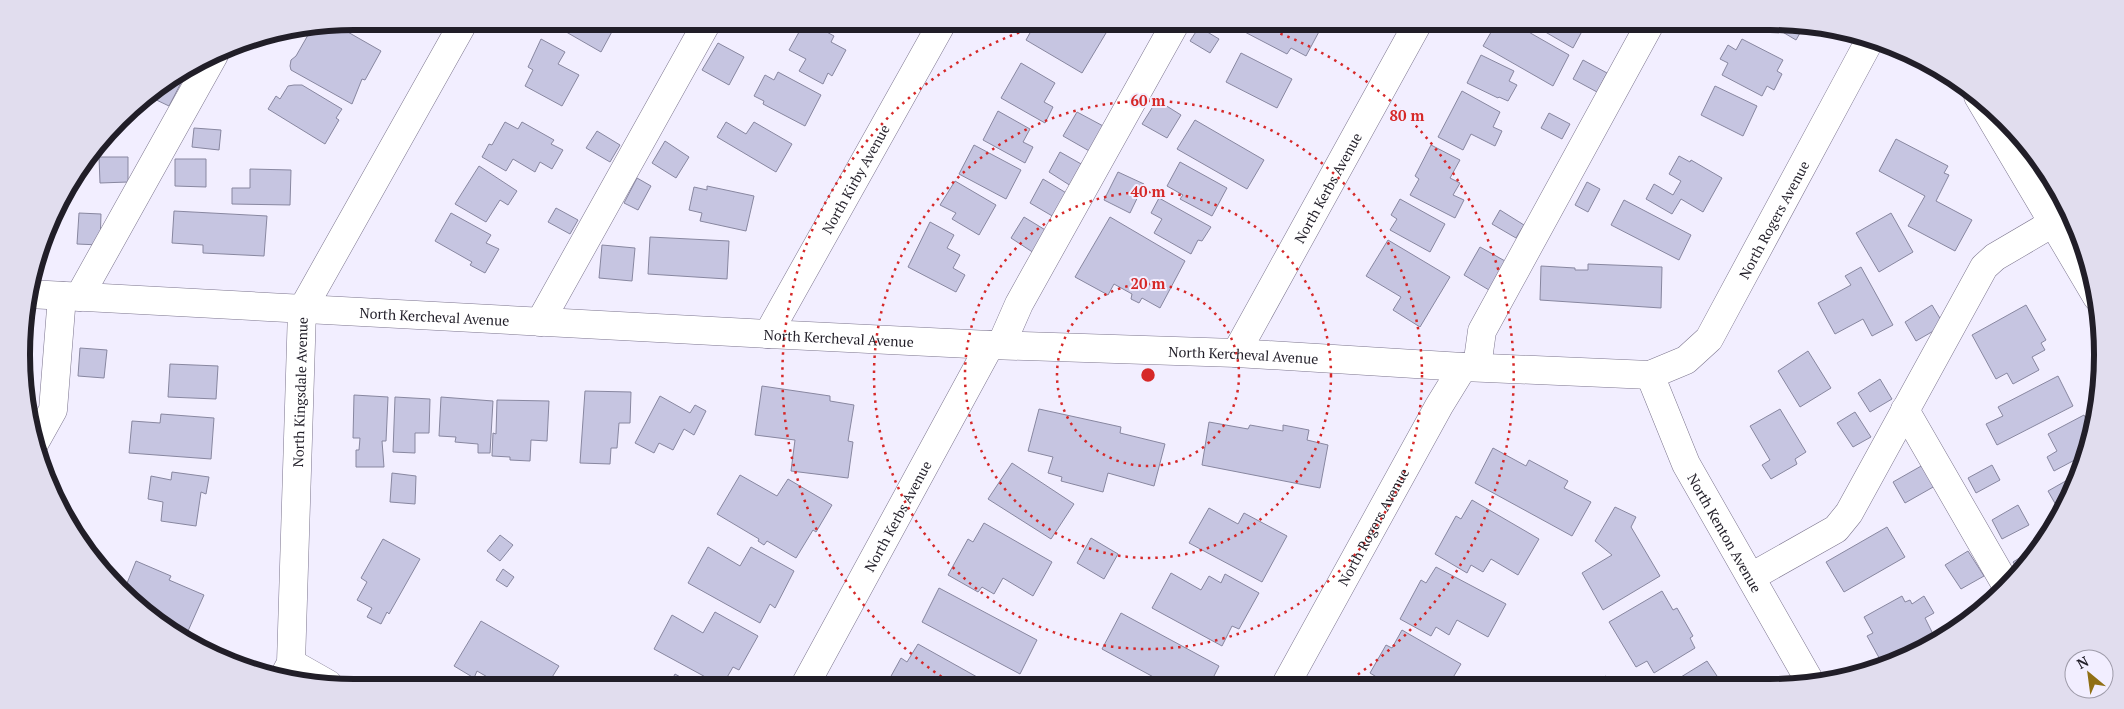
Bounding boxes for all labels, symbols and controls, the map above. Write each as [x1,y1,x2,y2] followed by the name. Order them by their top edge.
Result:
[1131,90,1166,110] text: 60 m
[1390,105,1425,125] text: 80 m
[817,121,893,237] street label: North Kirby Avenue
[1289,129,1365,246] street label: North Kerbs Avenue
[1734,157,1813,282] street label: North Rogers Avenue
[1131,181,1166,201] text: 40 m
[1131,273,1166,293] text: 20 m
[359,302,510,329] street label: North Kercheval Avenue
[288,317,311,468] street label: North Kingsdale Avenue
[763,324,914,351] street label: North Kercheval Avenue
[1168,341,1319,368] street label: North Kercheval Avenue
[1139,366,1157,384] centre of rings
[859,457,935,575] street label: North Kerbs Avenue
[1333,464,1413,589] street label: North Rogers Avenue
[1684,470,1767,596] street label: North Kenton Avenue
[2064,649,2114,699] north arrow
[2073,651,2092,673] text: N

